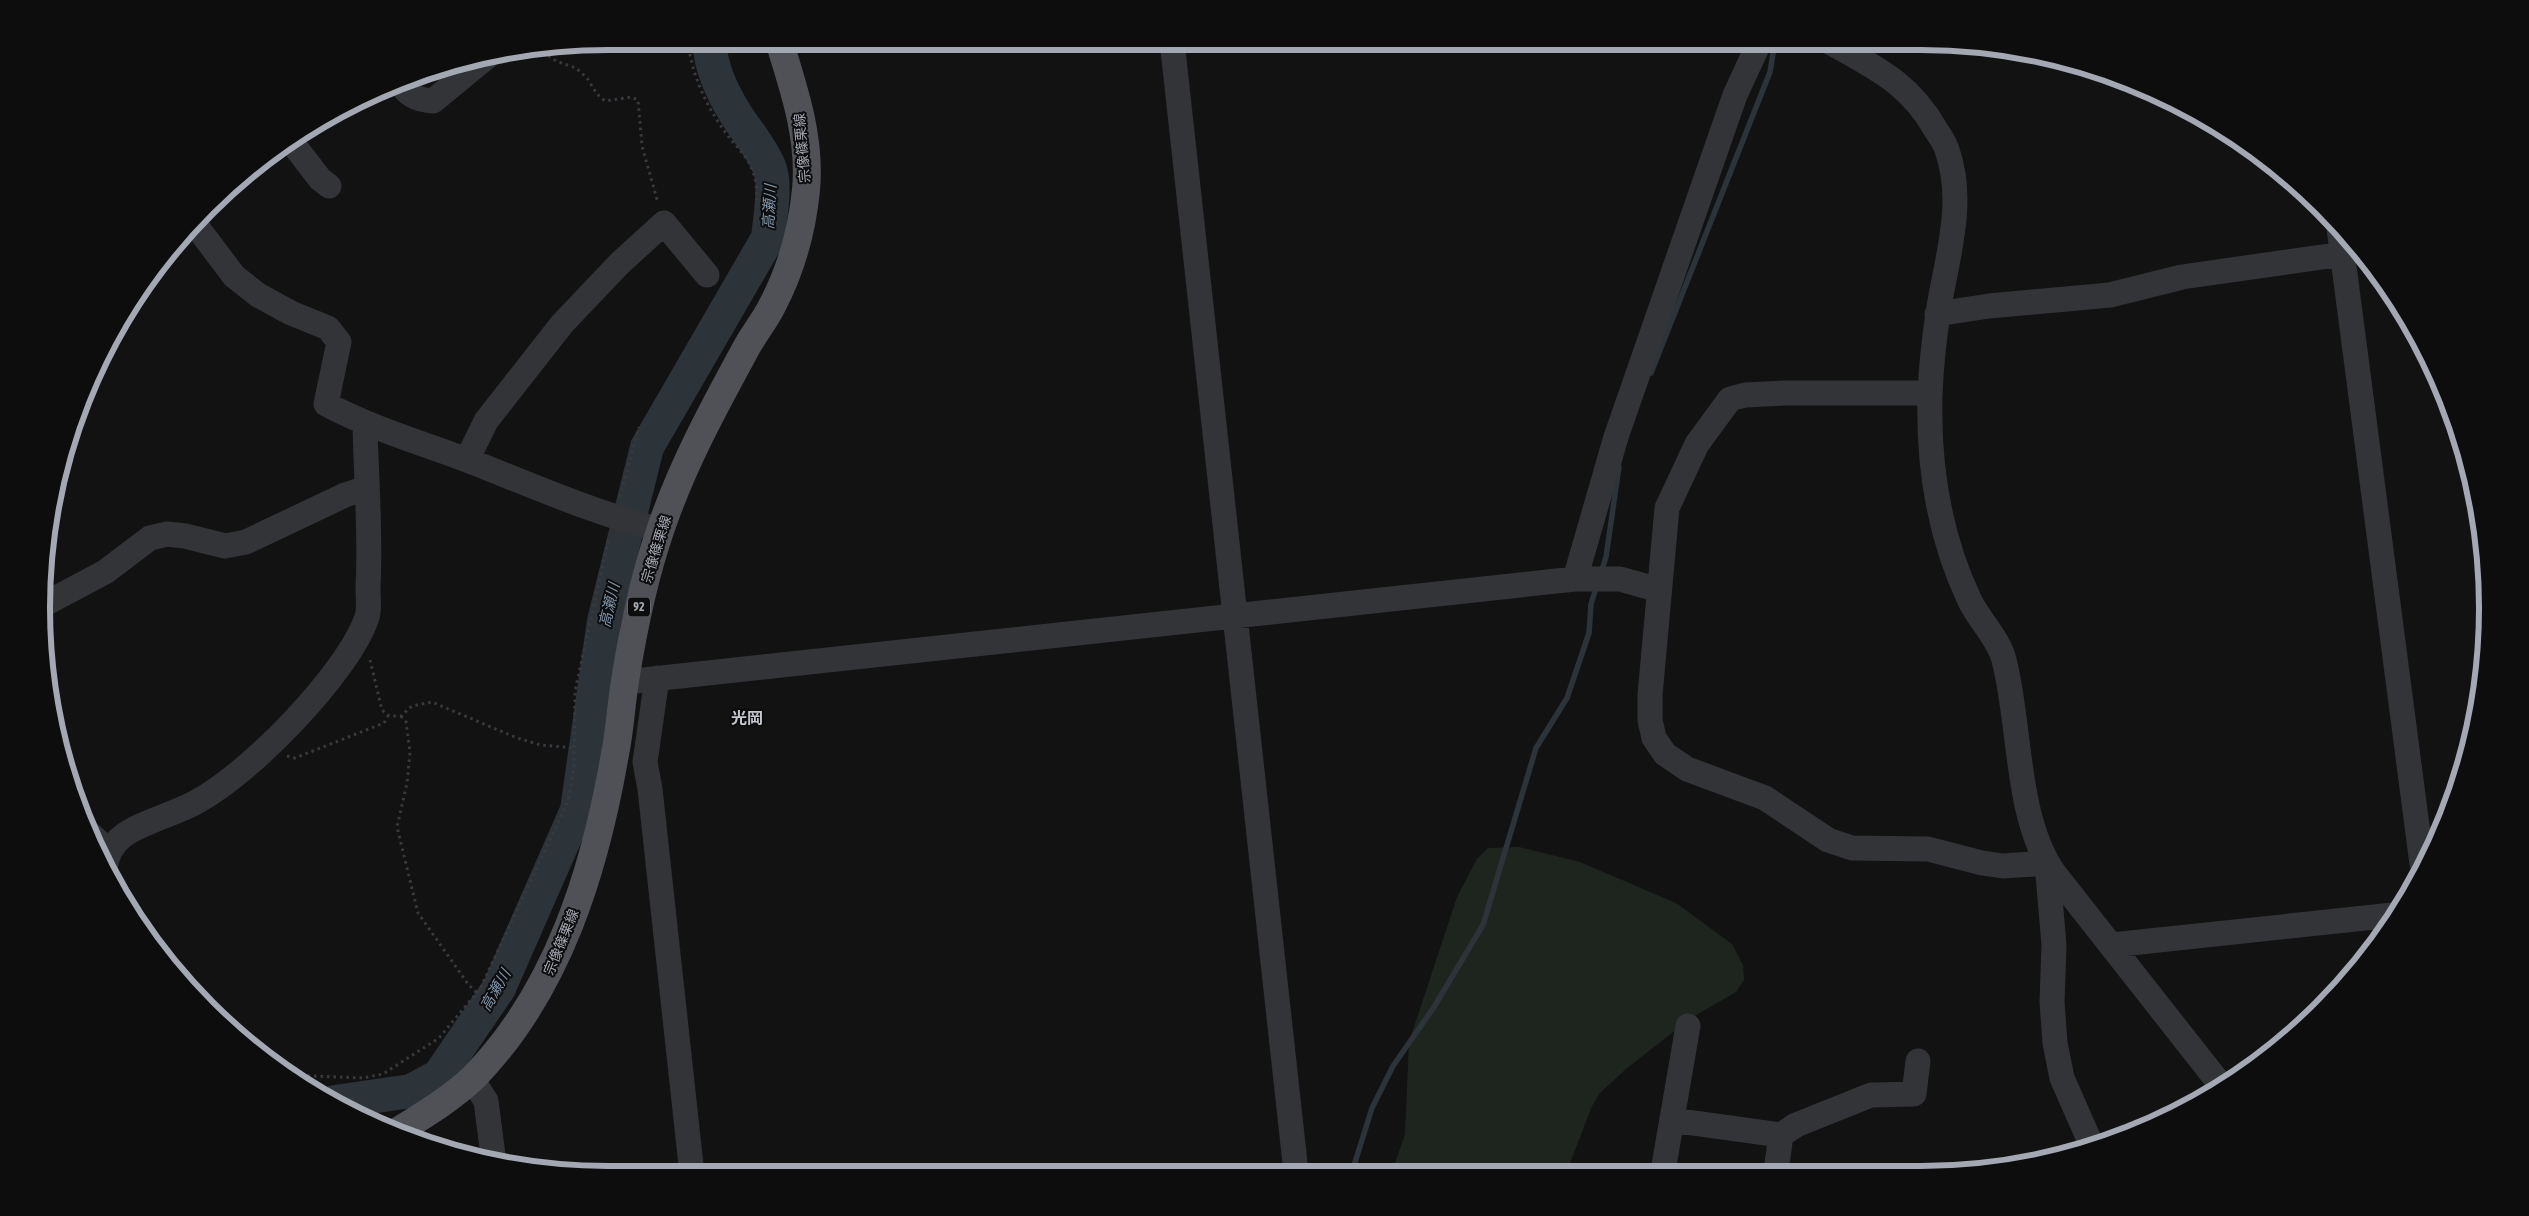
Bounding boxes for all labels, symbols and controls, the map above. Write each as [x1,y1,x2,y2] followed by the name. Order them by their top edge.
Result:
[791,112,813,184] street label: 宗像篠栗線
[759,182,779,230] water label: 高瀬川
[638,513,674,585] street label: 宗像篠栗線
[596,579,623,629] water label: 高瀬川
[628,598,650,616] road number: 92
[731,709,763,727] district label: 光岡
[540,907,582,977] street label: 宗像篠栗線
[476,965,515,1014] water label: 高瀬川

